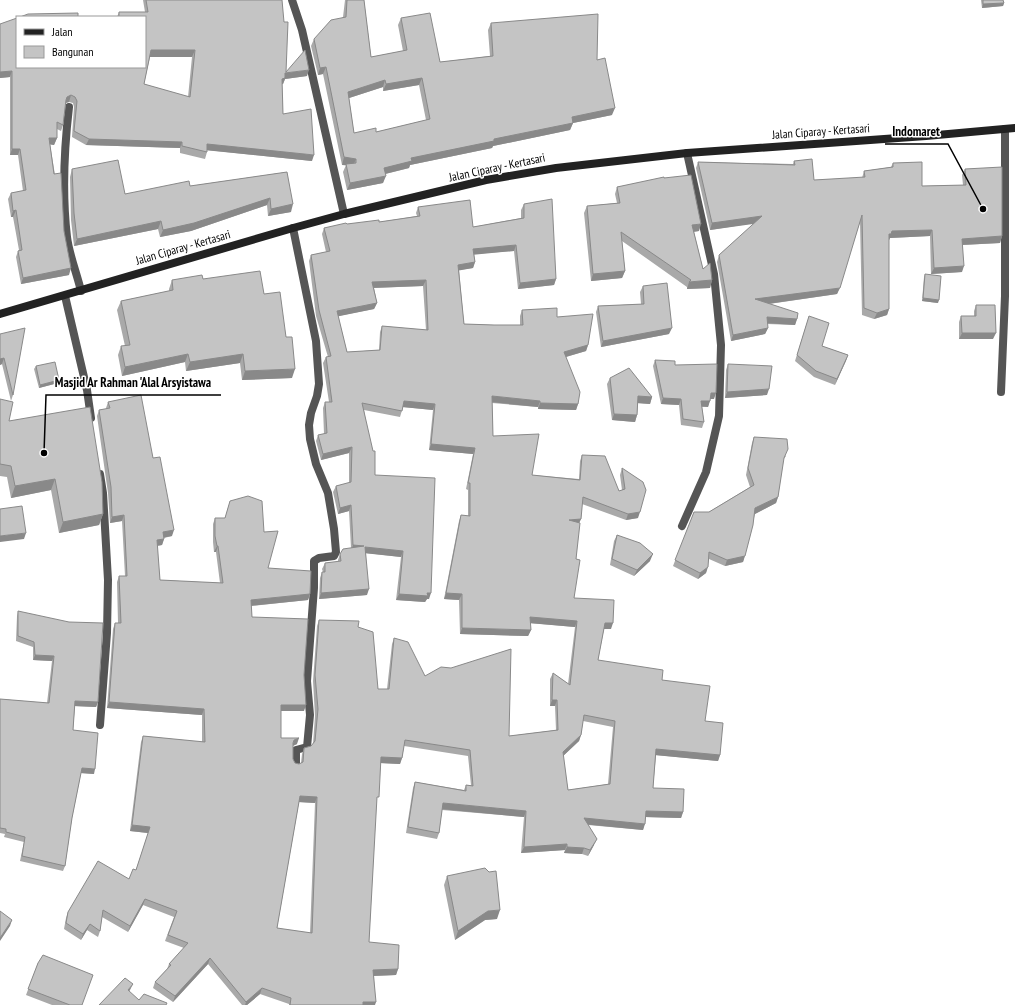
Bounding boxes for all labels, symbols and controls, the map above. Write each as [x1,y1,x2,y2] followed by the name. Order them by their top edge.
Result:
[16,16,146,68] legend
[51,24,73,39] text: Jalan
[52,44,93,59] text: Bangunan
[885,119,948,144] callout: Indomaret
[771,120,870,142] street label: Jalan Ciparay - Kertasari
[892,123,940,140] text: Indomaret
[447,149,546,185] street label: Jalan Ciparay - Kertasari
[133,226,232,268] street label: Jalan Ciparay - Kertasari
[46,370,221,395] callout: Masjid Ar Rahman 'Alal Arsyistawa
[55,374,211,391] text: Masjid Ar Rahman 'Alal Arsyistawa

